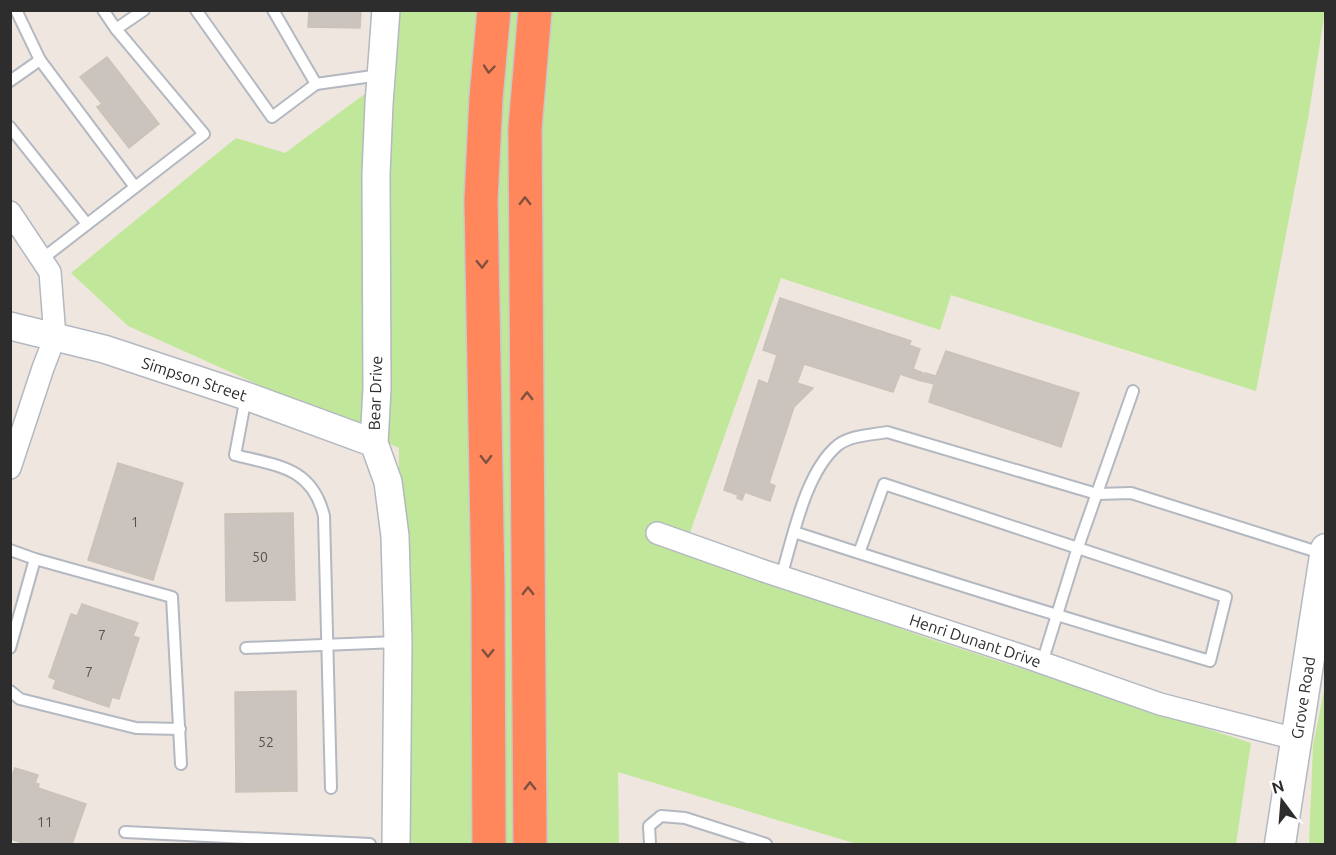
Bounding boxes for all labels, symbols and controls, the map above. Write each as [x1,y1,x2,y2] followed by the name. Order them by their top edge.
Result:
[483,64,496,73] one-way arrow
[519,197,532,206] one-way arrow
[476,259,489,268] one-way arrow
[140,353,250,405] street label: Simpson Street
[365,355,385,431] street label: Bear Drive
[521,392,533,401] one-way arrow
[480,454,492,463] one-way arrow
[131,514,139,530] house number: 1
[252,549,268,565] house number: 50
[522,587,534,596] one-way arrow
[907,610,1044,671] street label: Henri Dunant Drive
[98,627,106,643] house number: 7
[482,649,494,658] one-way arrow
[1287,655,1318,740] street label: Grove Road
[85,664,93,680] house number: 7
[258,734,274,750] house number: 52
[1252,771,1312,831] north arrow
[1270,776,1286,797] text: N
[524,782,536,791] one-way arrow
[37,814,53,830] house number: 11

